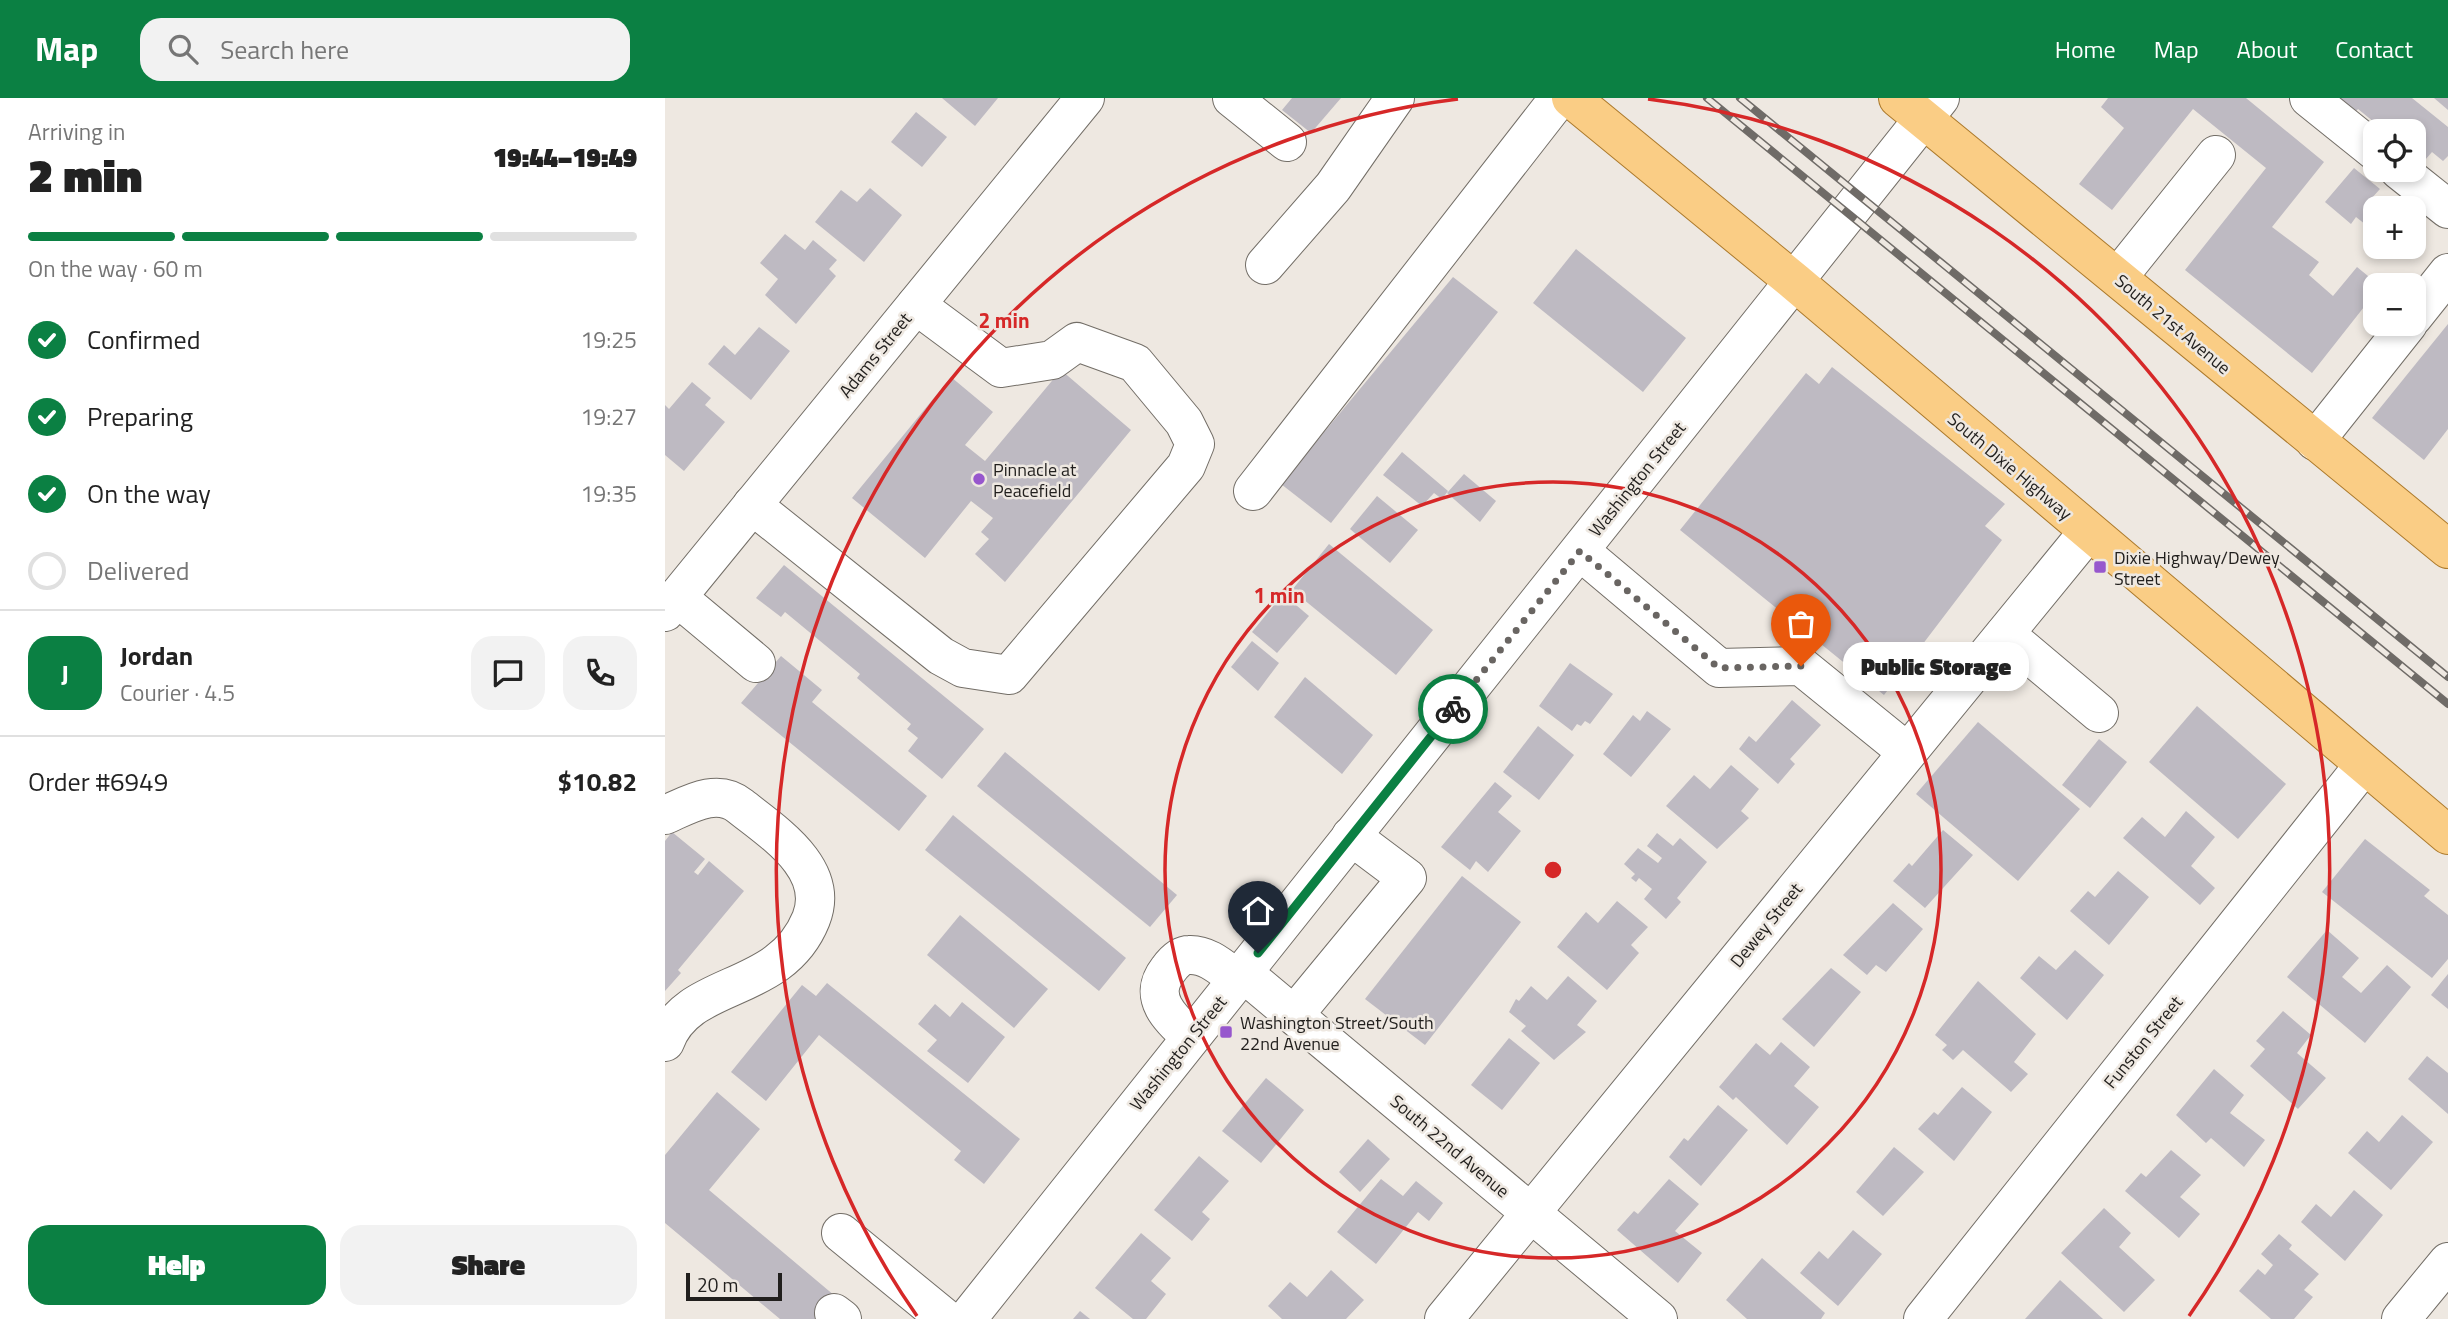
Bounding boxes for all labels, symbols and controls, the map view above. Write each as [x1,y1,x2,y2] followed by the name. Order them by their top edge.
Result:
[140,18,630,81] search box
[35,24,98,74] text: Map
[164,30,202,68] icon: search
[220,30,349,69] text: Search here
[2055,31,2116,67] text: Home
[2154,31,2199,67] text: Map
[2237,31,2297,67] text: About
[2335,31,2413,67] text: Contact
[28,114,125,149] text: Arriving in
[2363,119,2426,336] map controls
[2363,119,2426,182] button: locate
[493,138,637,177] text: 19:44–19:49
[28,140,142,210] text: 2 min
[2363,196,2426,259] button: +
[28,251,203,286] text: On the way · 60 m
[2109,267,2237,381] street label: South 21st Avenue
[2363,273,2426,336] button: −
[978,304,1030,336] text: 2 min
[832,306,918,404] street label: Adams Street
[87,320,201,359] text: Confirmed
[28,321,66,359] icon: check
[580,322,637,357] text: 19:25
[87,397,193,436] text: Preparing
[28,398,66,436] icon: check
[580,399,637,434] text: 19:27
[1942,406,2079,527] street label: South Dixie Highway
[1582,415,1692,542] street label: Washington Street
[993,456,1077,504] place label: Pinnacle at Peacefield
[971,471,987,487] marker: Pinnacle at Peacefield
[87,474,211,513] text: On the way
[28,475,66,513] icon: check
[580,476,637,511] text: 19:35
[2114,544,2280,592] place label: Dixie Highway/Dewey Street
[87,551,190,590] text: Delivered
[2092,559,2108,575] marker: Dixie Highway/Dewey Street
[1253,579,1305,611] text: 1 min
[1771,594,1831,666] pin
[1782,605,1820,643] icon: bag
[120,636,193,675] text: Jordan
[471,636,545,710] button: chat
[563,636,637,710] button: phone
[1843,642,2029,690] callout: Public Storage
[1861,649,2011,684] text: Public Storage
[61,654,69,693] text: J
[1418,674,1488,744] courier
[120,675,235,710] text: Courier · 4.5
[1434,690,1472,728] icon: bike
[28,762,168,801] text: Order #6949
[558,762,637,801] text: $10.82
[1541,858,1565,882] centre of rings
[1723,876,1809,973] street label: Dewey Street
[1228,881,1288,953] pin
[1239,892,1277,930] icon: home
[1123,989,1233,1116] street label: Washington Street
[2097,989,2189,1094] street label: Funston Street
[1240,1009,1434,1057] place label: Washington Street/South 22nd Avenue
[1218,1024,1234,1040] marker: Washington Street/South 22nd Avenue
[1384,1088,1516,1204] street label: South 22nd Avenue
[28,1225,326,1305] button: Help
[340,1225,637,1305] button: Share
[686,1270,782,1302] scale bar
[697,1270,738,1299] text: 20 m

